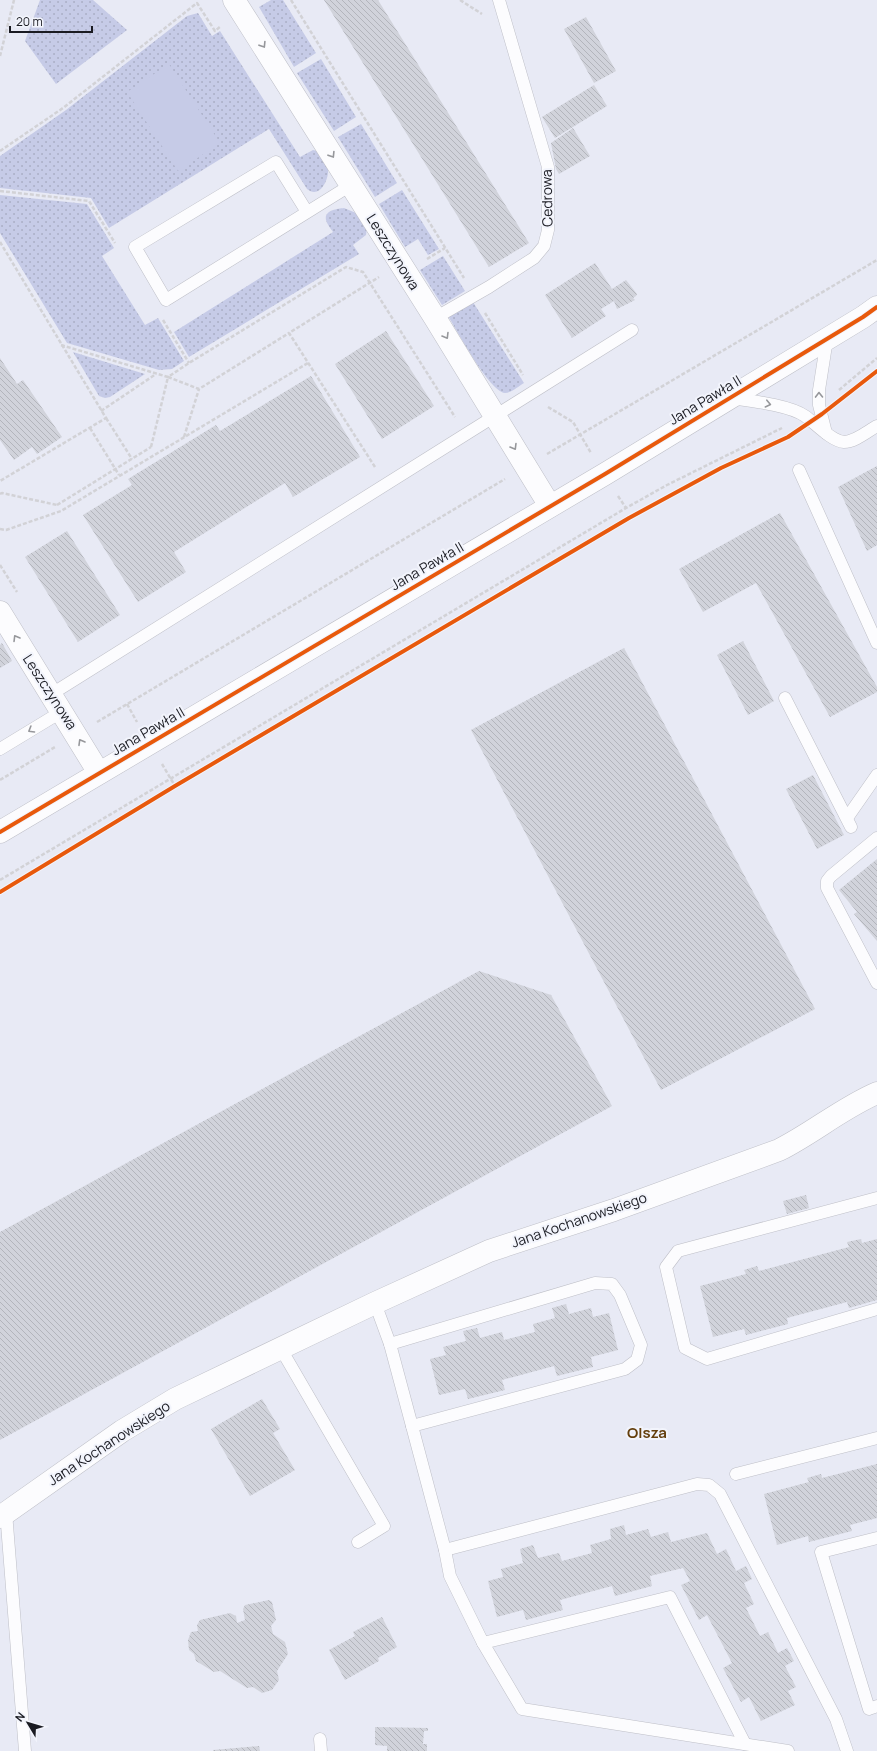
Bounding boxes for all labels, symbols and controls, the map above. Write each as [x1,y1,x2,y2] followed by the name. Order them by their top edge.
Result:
[10,8,92,34] scale bar
[16,13,43,30] text: 20 m
[258,41,266,48] one-way arrow
[327,151,335,158] one-way arrow
[536,169,557,227] street label: Cedrowa
[363,210,424,293] street label: Leszczynowa
[441,332,448,339] one-way arrow
[665,370,745,429] street label: Jana Pawła II
[815,392,823,398] one-way arrow
[765,400,772,408] one-way arrow
[509,443,517,450] one-way arrow
[387,537,467,594] street label: Jana Pawła II
[13,635,20,642] one-way arrow
[19,650,82,733] street label: Leszczynowa
[108,702,188,759] street label: Jana Pawła II
[28,726,35,733] one-way arrow
[79,739,86,746] one-way arrow
[509,1187,649,1252] street label: Jana Kochanowskiego
[44,1396,173,1489] street label: Jana Kochanowskiego
[627,1422,667,1443] district label: Olsza
[8,1703,48,1743] north arrow
[11,1709,28,1724] text: N

